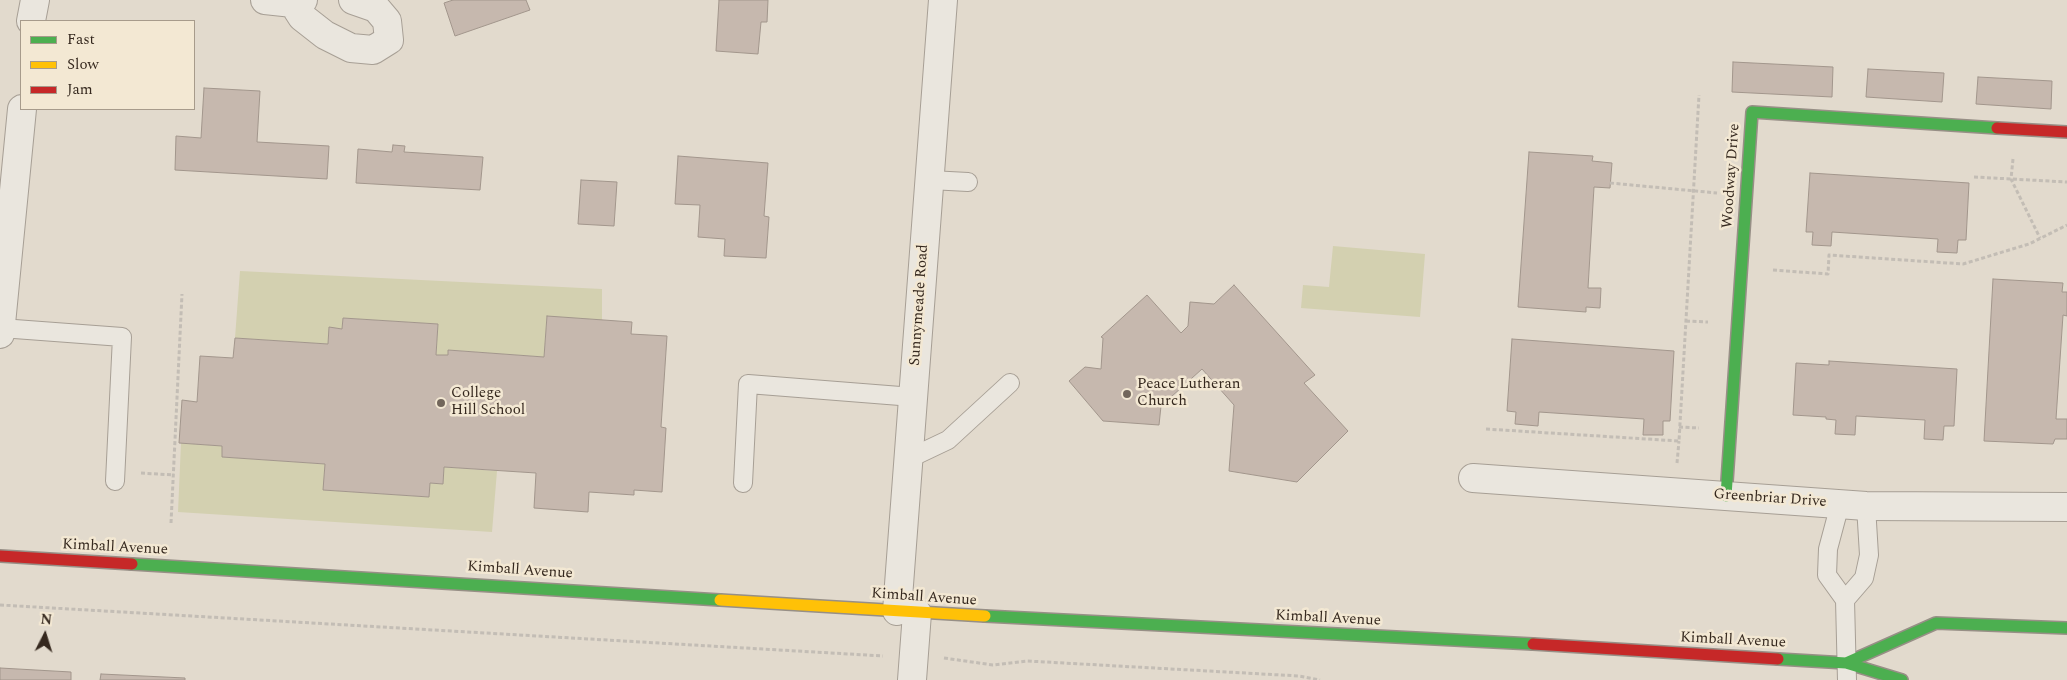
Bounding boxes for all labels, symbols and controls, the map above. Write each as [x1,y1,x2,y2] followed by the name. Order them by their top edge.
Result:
[20,20,195,110] legend
[67,28,95,51] text: Fast
[67,53,99,76] text: Slow
[67,78,93,101] text: Jam
[1719,123,1745,229] street label: Woodway Drive
[907,244,933,366] street label: Sunnymeade Road
[1137,376,1240,411] place label: Peace Lutheran Church
[451,385,525,420] place label: College Hill School
[1121,388,1133,400] marker: Peace Lutheran Church
[435,397,447,409] marker: College Hill School
[1713,486,1827,512] street label: Greenbriar Drive
[62,536,168,560] street label: Kimball Avenue
[467,558,573,584] street label: Kimball Avenue
[871,585,977,611] street label: Kimball Avenue
[1275,607,1381,631] street label: Kimball Avenue
[40,609,53,631] text: N
[20,610,70,660] north arrow
[1680,629,1786,653] street label: Kimball Avenue

